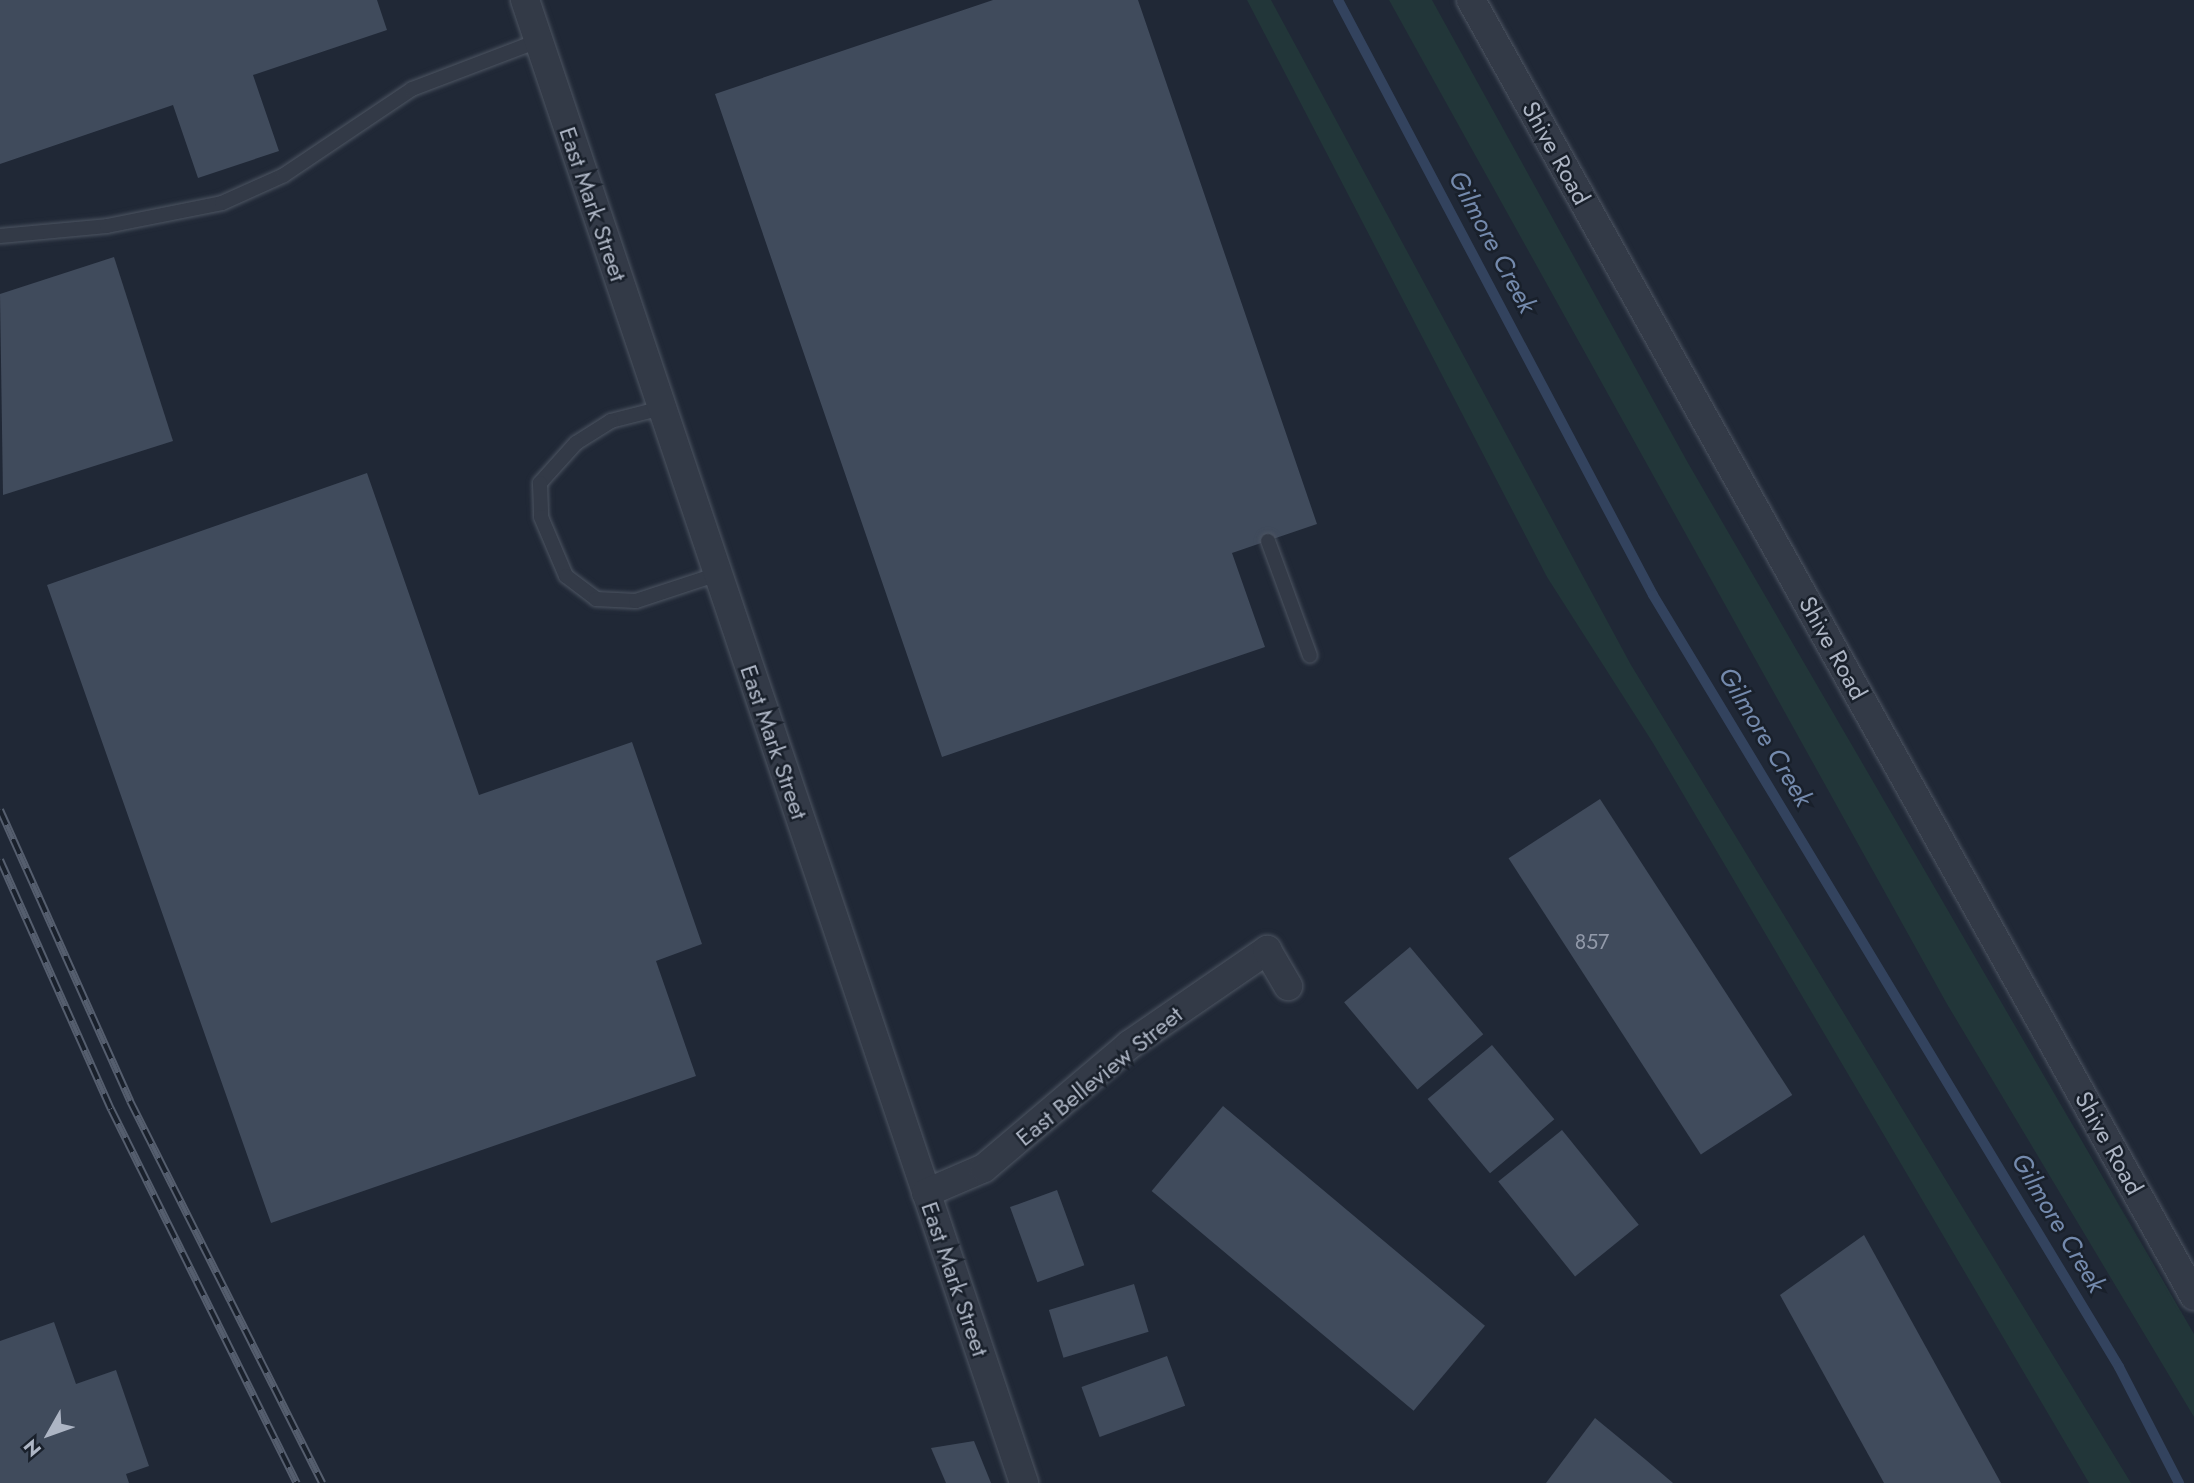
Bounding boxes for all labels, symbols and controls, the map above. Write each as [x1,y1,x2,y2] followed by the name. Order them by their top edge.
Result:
[1516,96,1596,210] street label: Shive Road
[553,123,633,285] street label: East Mark Street
[1441,165,1543,319] water label: Gilmore Creek
[1793,591,1873,705] street label: Shive Road
[734,661,814,823] street label: East Mark Street
[1711,662,1819,812] water label: Gilmore Creek
[1575,929,1609,955] house number: 857
[1010,1000,1188,1152] street label: East Belleview Street
[2069,1086,2149,1200] street label: Shive Road
[2004,1148,2112,1298] water label: Gilmore Creek
[915,1198,995,1360] street label: East Mark Street
[14,1399,84,1469] north arrow
[17,1433,48,1462] text: N

